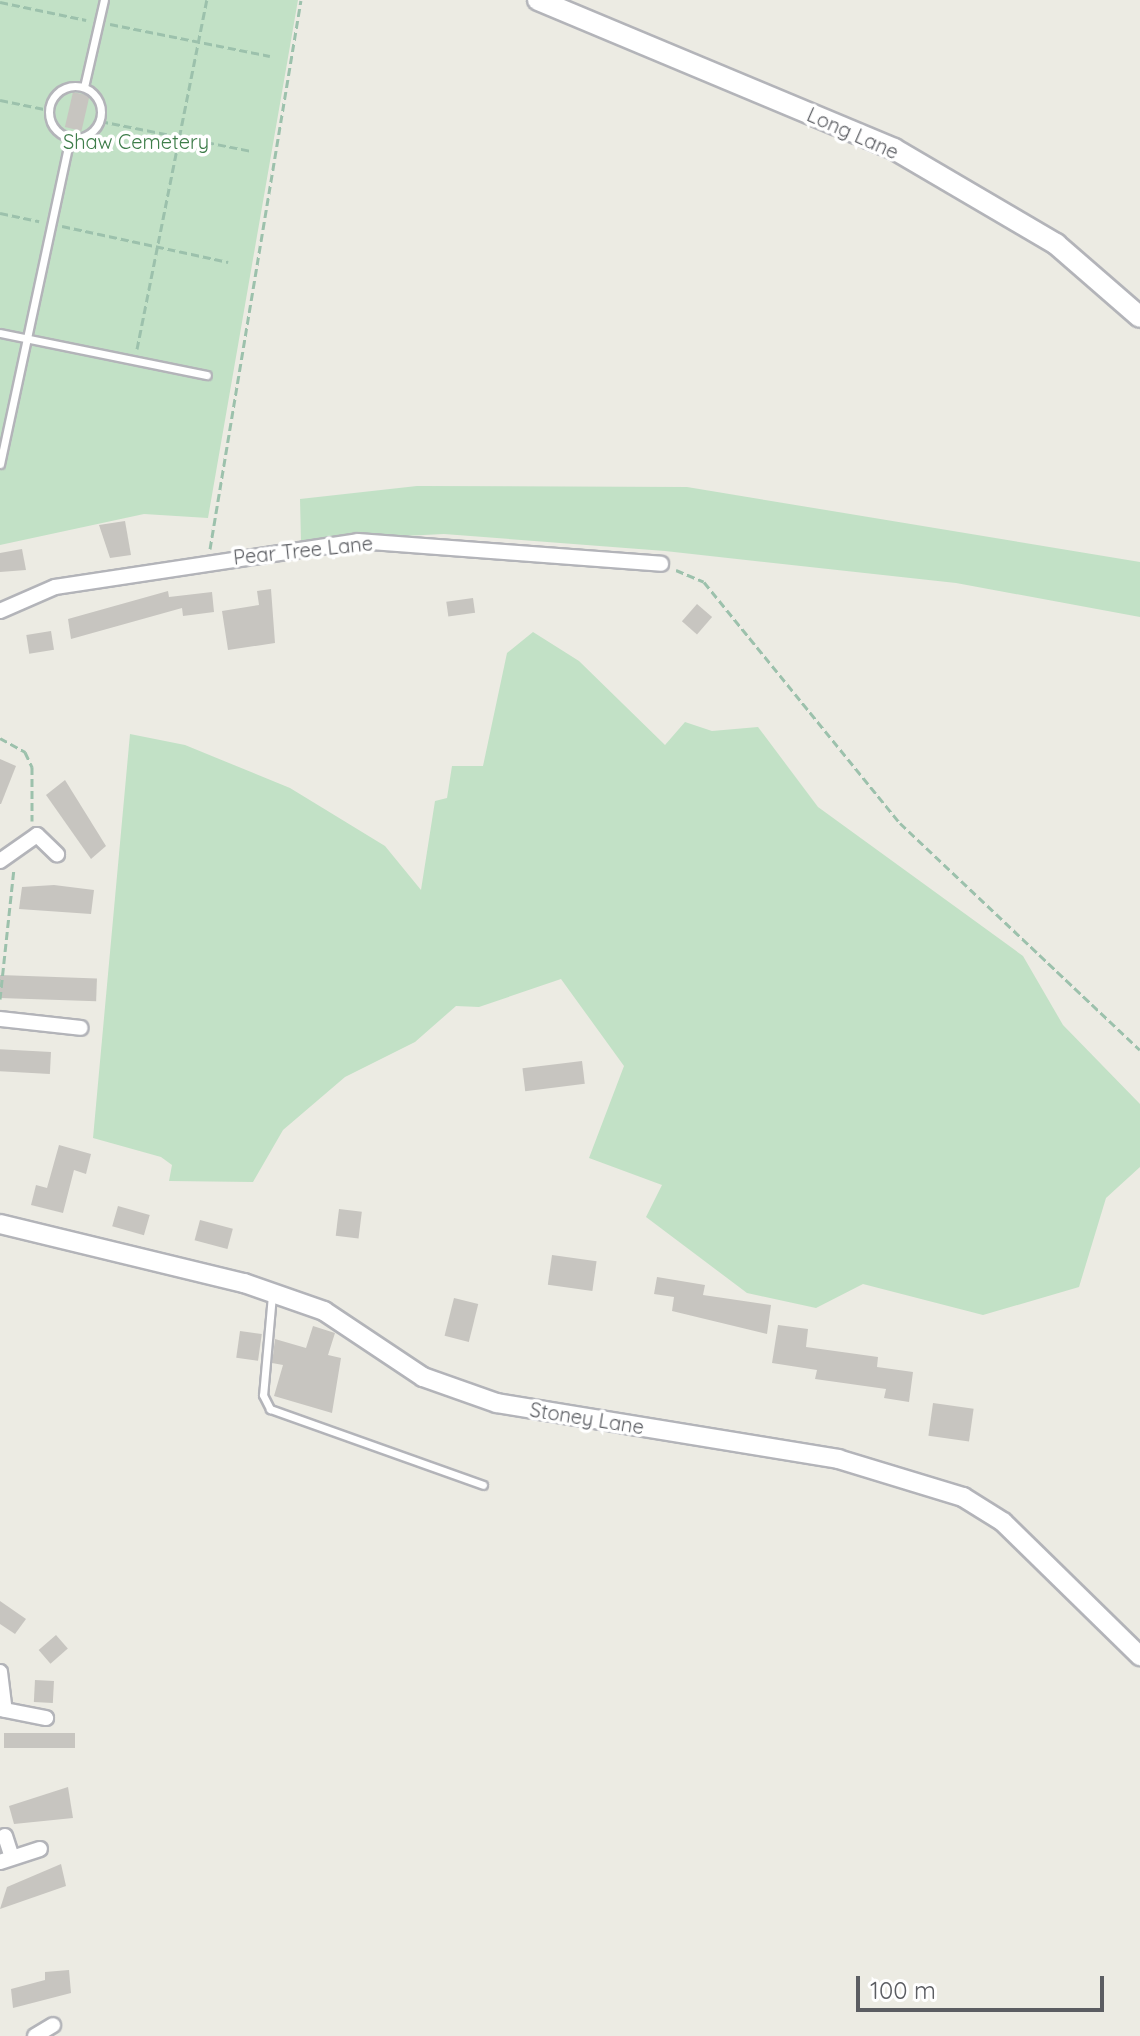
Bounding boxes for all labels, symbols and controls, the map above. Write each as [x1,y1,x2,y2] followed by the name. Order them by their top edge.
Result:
[803,102,903,164] street label: Long Lane
[63,129,209,153] park label: Shaw Cemetery
[232,531,374,569] street label: Pear Tree Lane
[528,1397,646,1439] street label: Stoney Lane
[860,1960,1108,2010] scale bar
[870,1975,936,2005] text: 100 m

